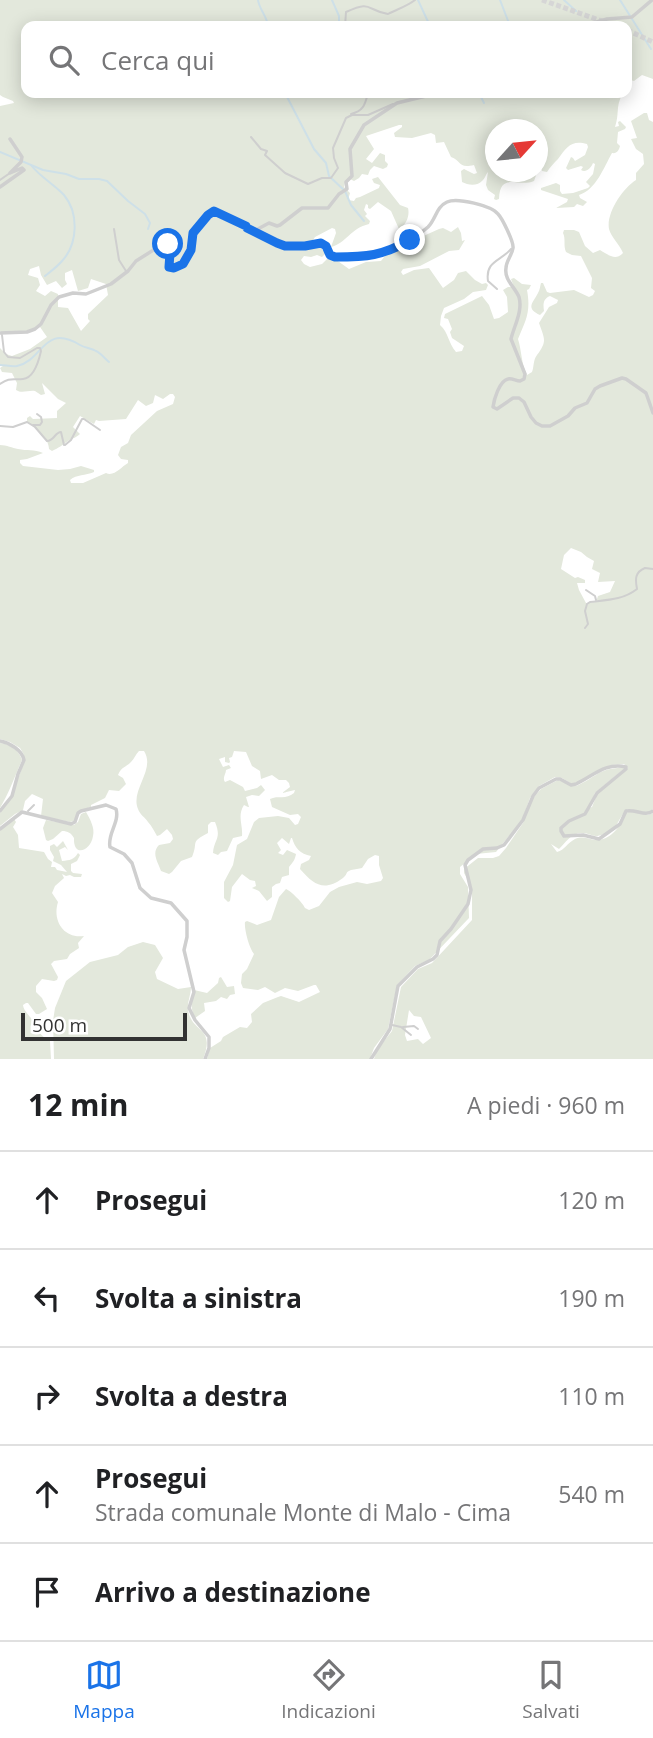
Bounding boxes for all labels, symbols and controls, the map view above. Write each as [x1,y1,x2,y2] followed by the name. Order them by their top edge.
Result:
[21,21,632,98] search box
[45,41,83,79] icon: search
[101,42,215,78] text: Cerca qui
[485,119,548,182] north arrow
[394,224,425,255] route end
[152,228,183,259] route start
[21,1010,187,1042] scale bar
[32,1012,87,1038] text: 500 m
[28,1084,128,1125] text: 12 min
[467,1089,625,1121] text: A piedi · 960 m
[28,1181,66,1219] icon: ahead
[95,1182,207,1218] text: Prosegui
[558,1184,625,1216] text: 120 m
[28,1279,66,1317] icon: left
[95,1280,302,1316] text: Svolta a sinistra
[558,1282,625,1314] text: 190 m
[28,1377,66,1415] icon: right
[95,1378,288,1414] text: Svolta a destra
[558,1380,625,1412] text: 110 m
[95,1460,207,1496] text: Prosegui
[28,1475,66,1513] icon: ahead
[558,1478,625,1510] text: 540 m
[95,1496,511,1528] text: Strada comunale Monte di Malo - Cima
[28,1573,66,1611] icon: arrive
[95,1574,371,1610] text: Arrivo a destinazione
[73,1656,135,1724] tab: Mappa
[281,1656,376,1724] tab: Indicazioni
[522,1656,580,1724] tab: Salvati

